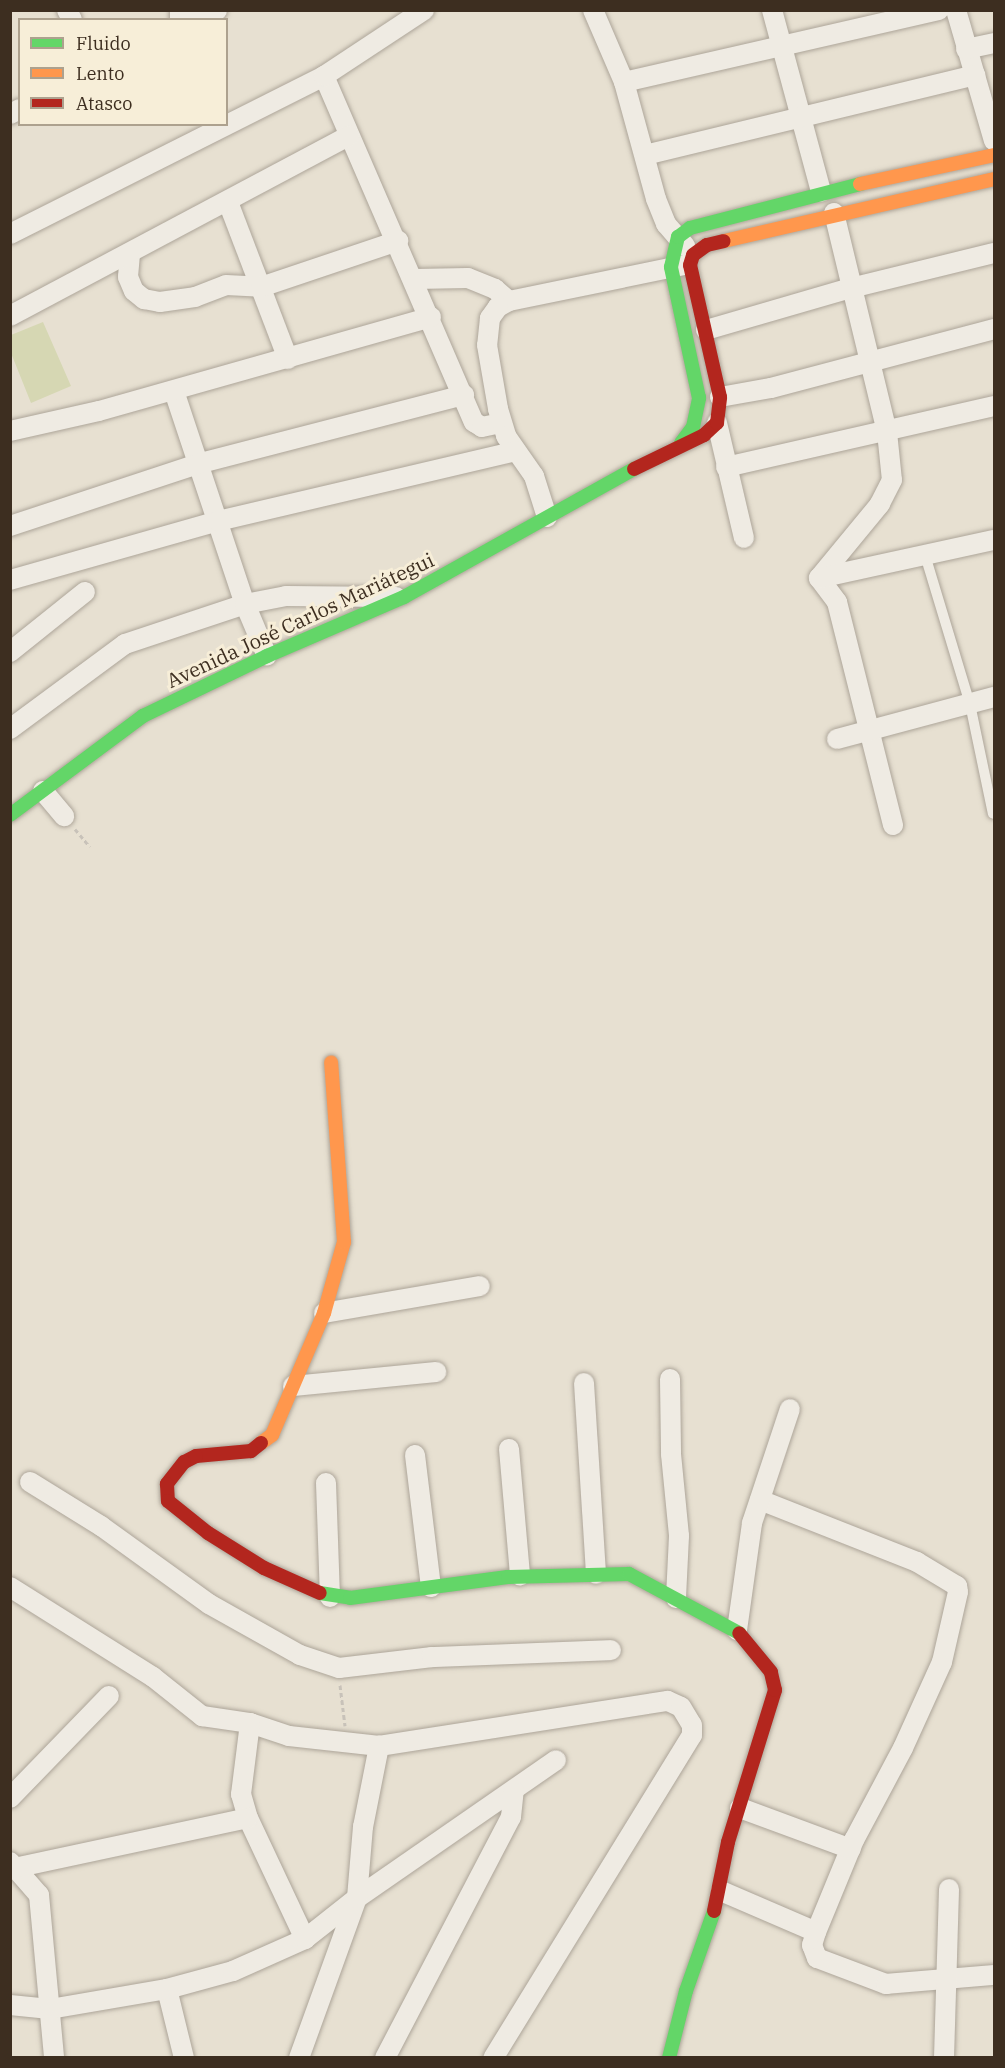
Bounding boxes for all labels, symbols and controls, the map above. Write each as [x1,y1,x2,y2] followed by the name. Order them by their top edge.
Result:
[18,18,228,126] legend
[76,32,131,55] text: Fluido
[76,62,124,85] text: Lento
[76,92,132,115] text: Atasco
[162,547,438,693] street label: Avenida José Carlos Mariátegui

